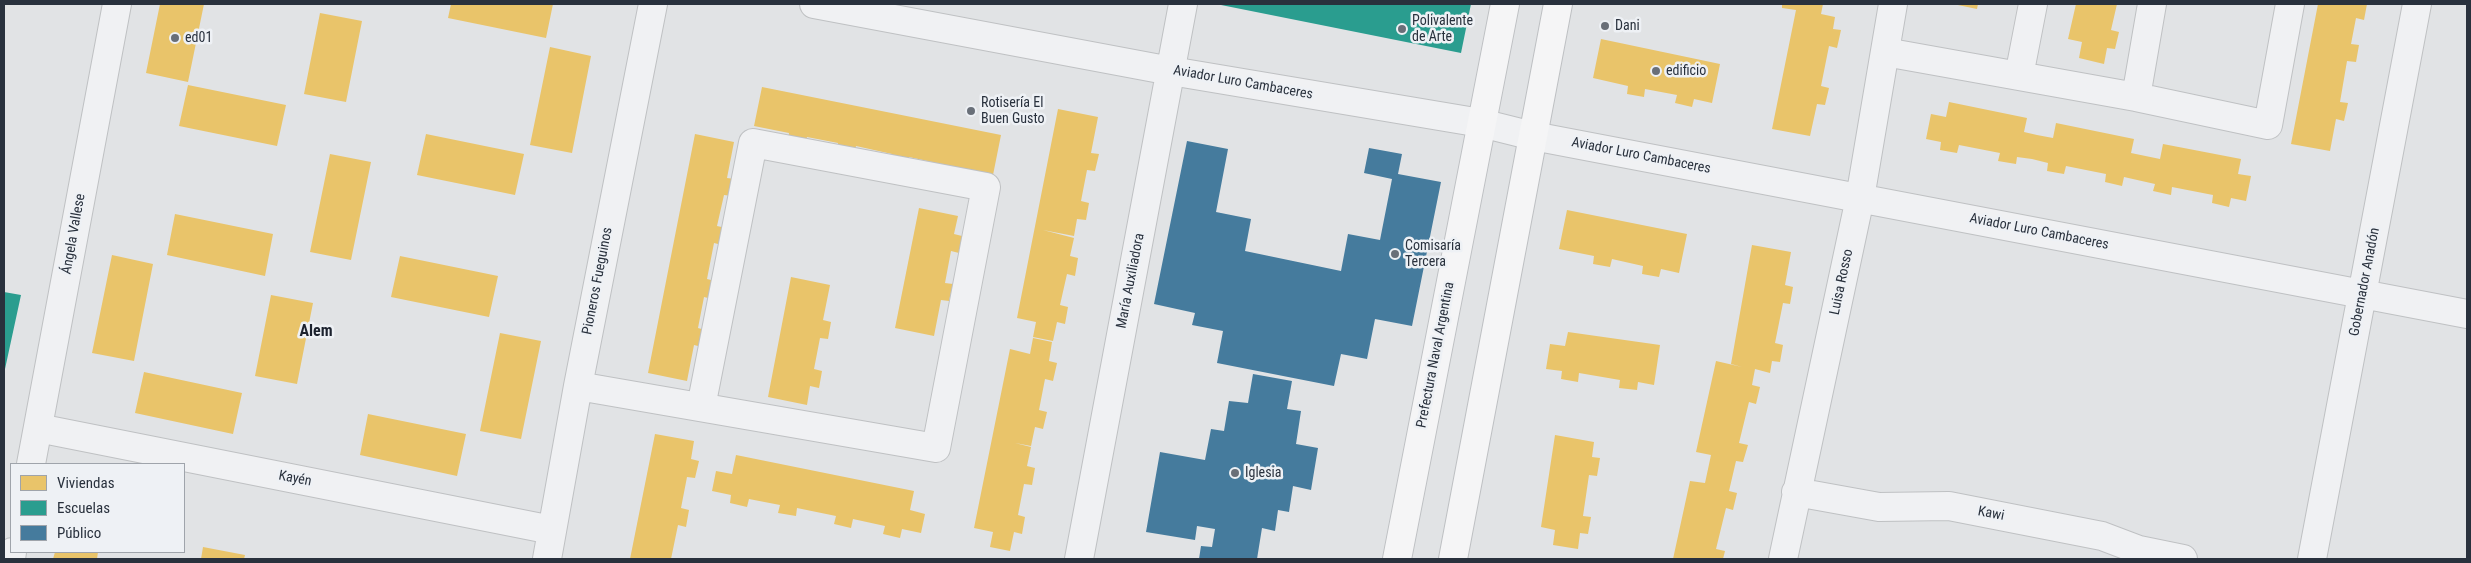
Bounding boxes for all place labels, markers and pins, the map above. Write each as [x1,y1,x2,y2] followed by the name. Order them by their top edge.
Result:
[1412,13,1473,46] place label: Polivalente de Arte
[1615,18,1640,34] place label: Dani
[1599,20,1611,32] marker: Dani
[1396,23,1408,35] marker: Polivalente de Arte
[185,30,212,46] place label: ed01
[169,32,181,44] marker: ed01
[1666,63,1706,79] place label: edificio
[1650,65,1662,77] marker: edificio
[981,95,1044,128] place label: Rotisería El Buen Gusto
[965,105,977,117] marker: Rotisería El Buen Gusto
[1405,238,1461,270] place label: Comisaría Tercera
[1389,248,1401,260] marker: Comisaría Tercera
[1245,465,1281,481] place label: Iglesia
[1229,467,1241,479] marker: Iglesia

